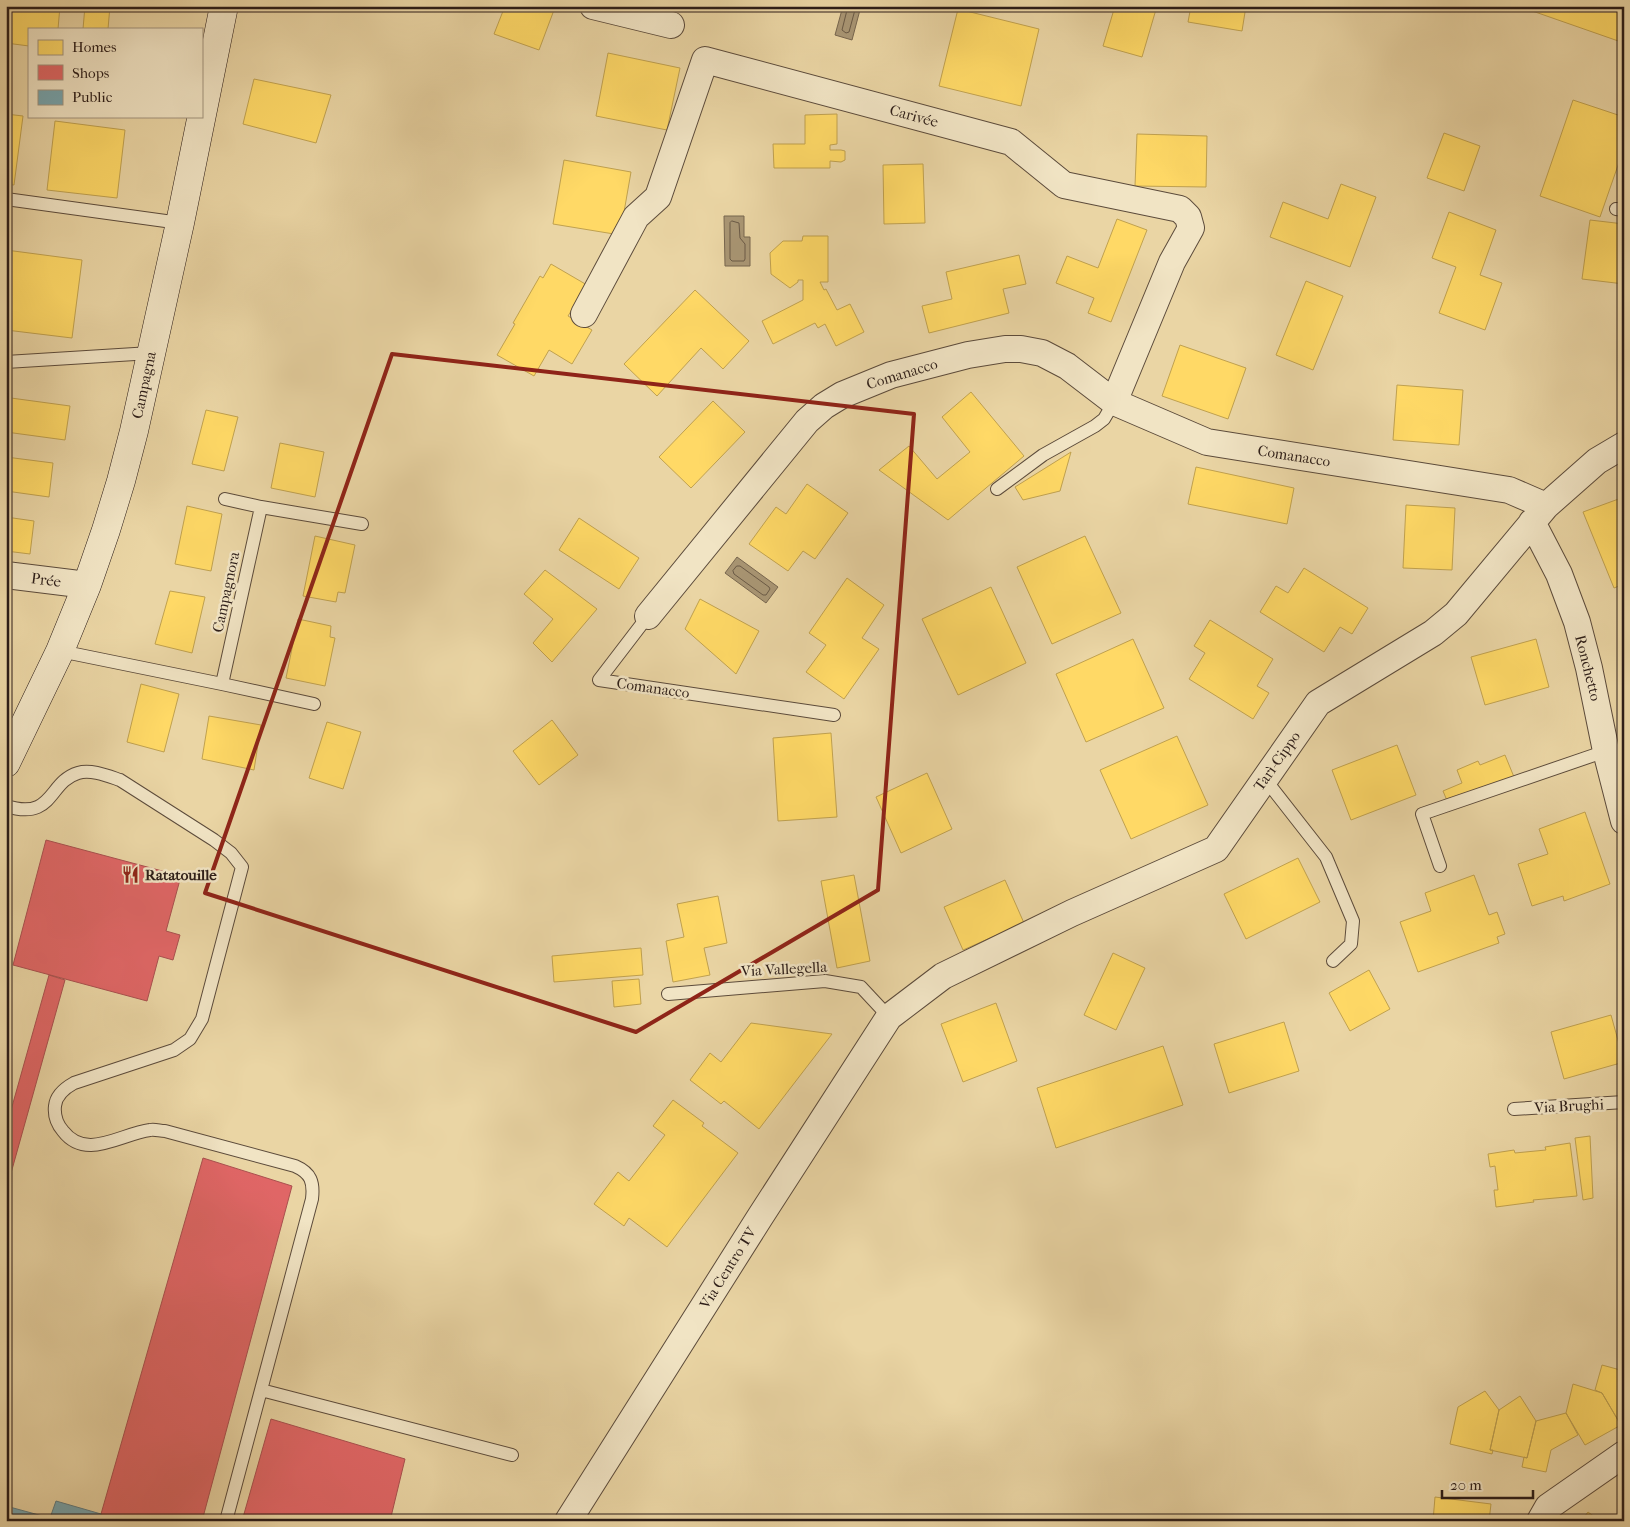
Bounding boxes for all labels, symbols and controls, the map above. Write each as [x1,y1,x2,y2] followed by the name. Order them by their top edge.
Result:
[28,28,202,118] legend
[72,38,117,56] text: Homes
[72,64,110,82] text: Shops
[72,88,113,106] text: Public
[888,101,941,131] street label: Carivée
[128,349,160,420] street label: Campagna
[864,355,940,393] street label: Comanacco
[1256,441,1332,471] street label: Comanacco
[209,549,244,634] street label: Campagnora
[30,569,63,591] street label: Prée
[1571,633,1605,703] street label: Ronchetto
[615,674,691,702] street label: Comanacco
[1250,727,1304,794] street label: Tarì-Cippo
[121,865,141,885] restaurant icon: Ratatouille
[145,866,217,884] place label: Ratatouille
[739,958,829,980] street label: Via Vallegella
[1533,1095,1605,1117] street label: Via Brughi
[695,1223,761,1313] street label: Via Centro TV
[1442,1467,1534,1499] scale bar
[1450,1476,1482,1494] text: 20 m

